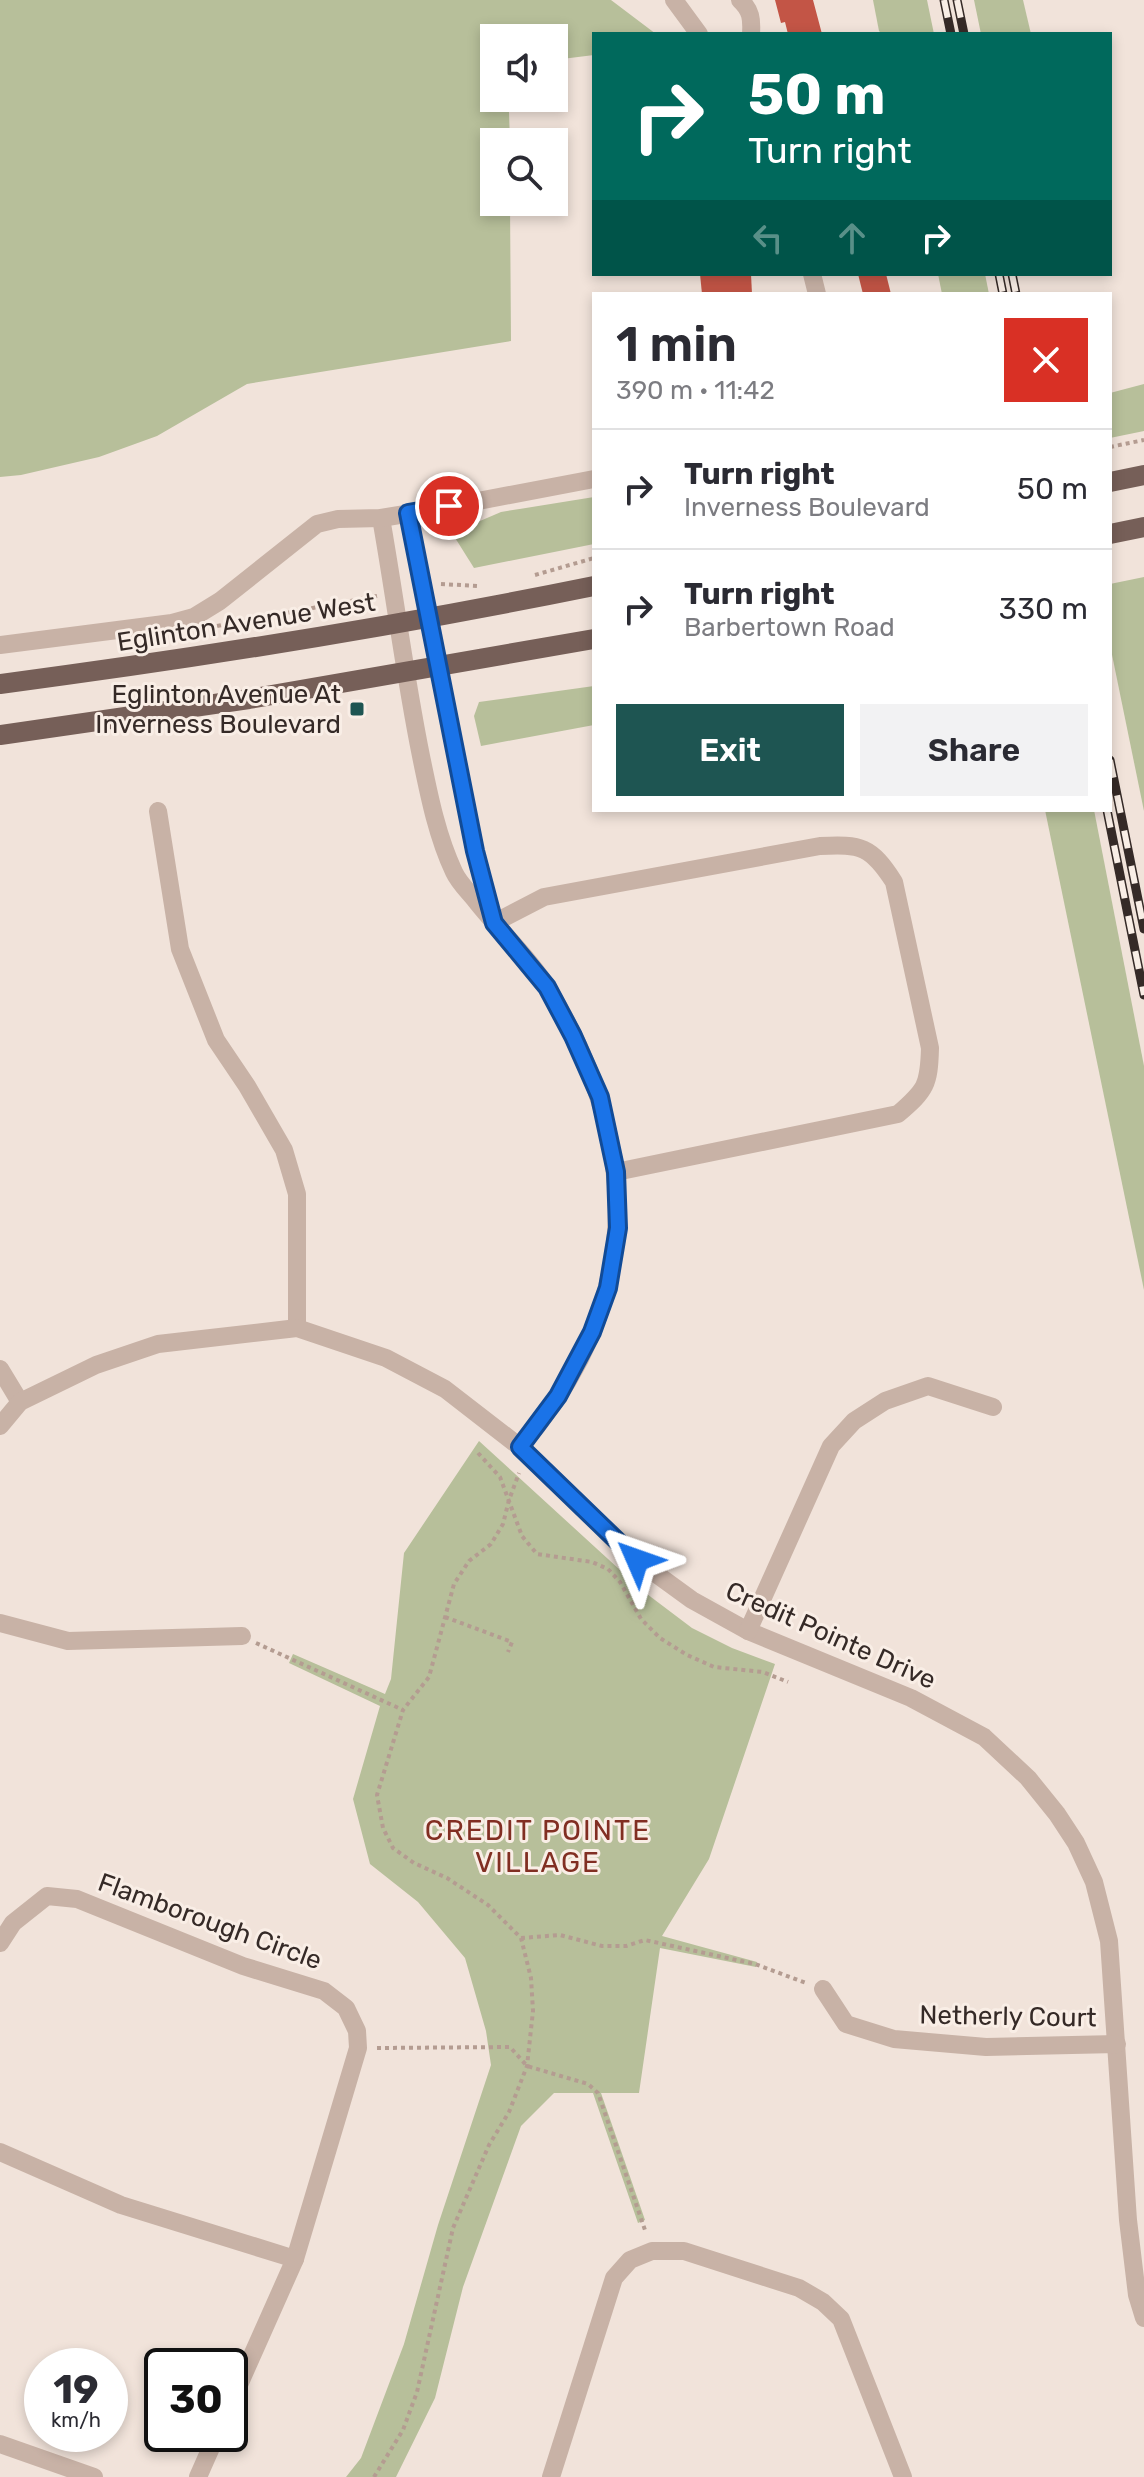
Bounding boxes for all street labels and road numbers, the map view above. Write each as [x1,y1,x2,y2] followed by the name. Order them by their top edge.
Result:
[115,587,377,658] street label: Eglinton Avenue West
[721,1575,941,1696] street label: Credit Pointe Drive
[94,1867,326,1976] street label: Flamborough Circle
[919,1999,1097,2034] street label: Netherly Court

